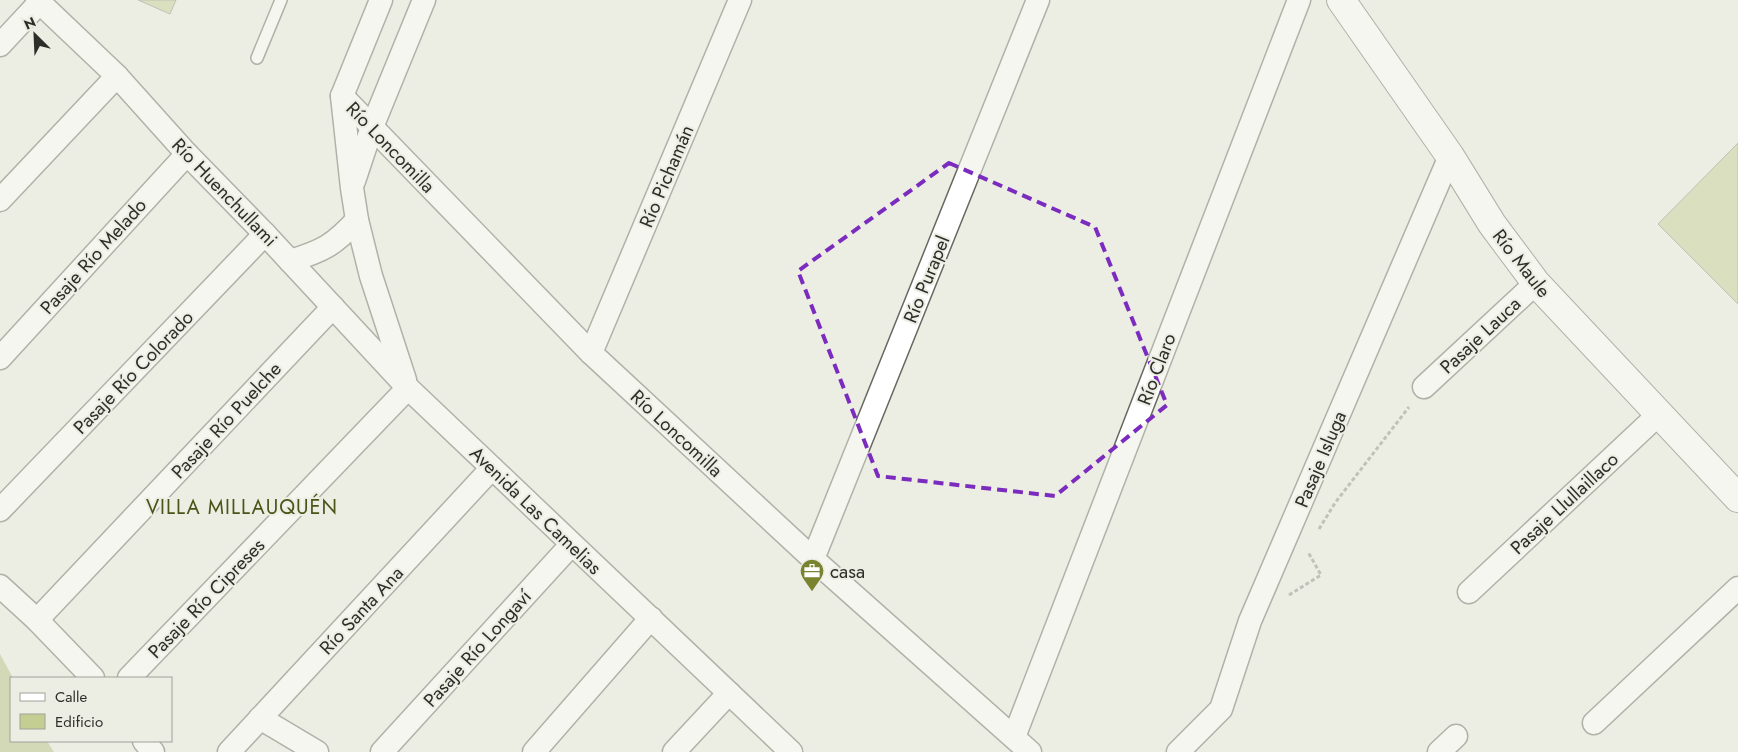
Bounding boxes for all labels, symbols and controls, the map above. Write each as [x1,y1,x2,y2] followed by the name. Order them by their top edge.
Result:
[10,10,60,60] north arrow
[21,12,39,35] text: N
[340,96,441,199] street label: Río Loncomilla
[633,121,700,232] street label: Río Pichamán
[166,132,284,253] street label: Río Huenchullami
[34,192,153,320] street label: Pasaje Río Melado
[1486,223,1557,303] street label: Río Maule
[897,231,956,327] street label: Río Purapel
[1434,291,1527,380] street label: Pasaje Lauca
[67,304,200,440] street label: Pasaje Río Colorado
[1130,329,1182,409] street label: Río Claro
[165,356,288,485] street label: Pasaje Río Puelche
[624,383,729,483] street label: Río Loncomilla
[1288,407,1353,512] street label: Pasaje Isluga
[464,440,608,581] street label: Avenida Las Camelias
[1504,446,1624,561] street label: Pasaje Llullaillaco
[146,493,338,522] district label: VILLA MILLAUQUÉN
[142,532,271,664] street label: Pasaje Río Cipreses
[799,558,825,592] office icon: casa
[830,558,865,585] place label: casa
[313,560,410,661] street label: Río Santa Ana
[417,583,538,713] street label: Pasaje Río Longaví
[10,677,172,742] legend
[55,686,87,708] text: Calle
[55,711,103,733] text: Edificio

